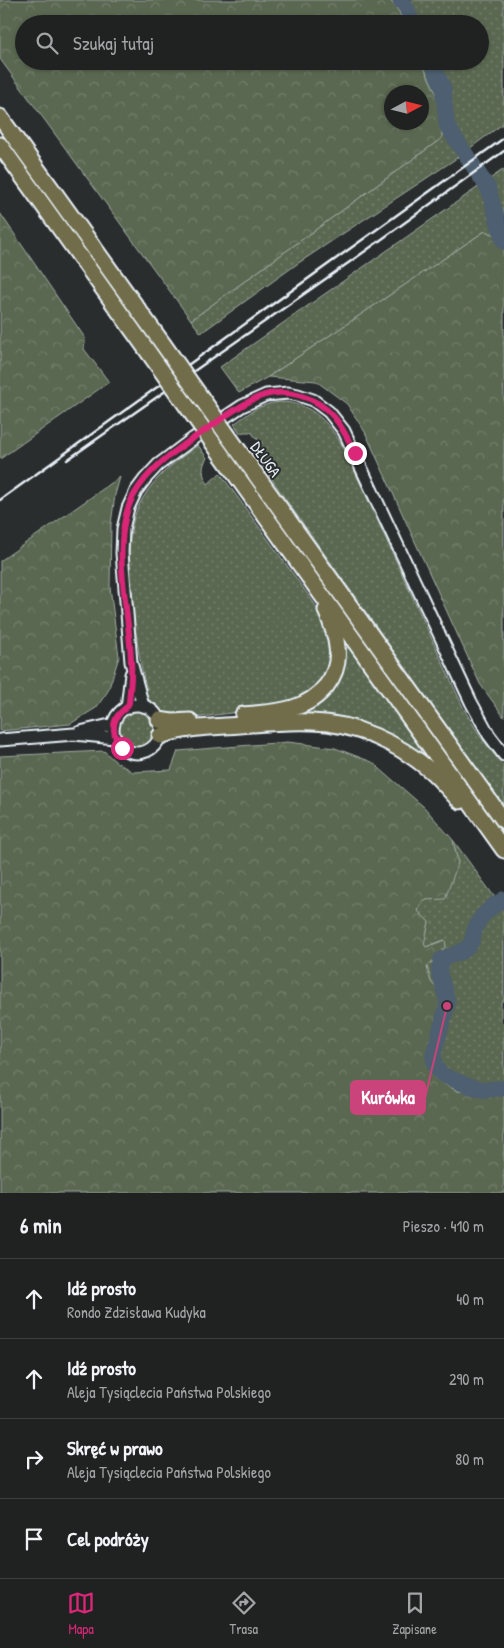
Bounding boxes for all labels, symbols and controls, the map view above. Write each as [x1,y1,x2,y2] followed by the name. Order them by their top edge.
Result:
[15,15,489,70] search box
[33,29,61,57] icon: search
[73,30,154,56] text: Szukaj tutaj
[384,85,429,130] north arrow
[246,437,286,481] street label: DŁUGA
[344,442,367,465] route end
[111,737,134,760] route start
[351,1081,425,1114] callout: Kurówka
[361,1085,416,1110] text: Kurówka
[20,1211,62,1240] text: 6 min
[403,1215,484,1237] text: Pieszo · 410 m
[67,1275,136,1301] text: Idź prosto
[20,1285,48,1313] icon: ahead
[456,1288,484,1310] text: 40 m
[67,1301,206,1323] text: Rondo Zdzisława Kudyka
[67,1355,136,1381] text: Idź prosto
[20,1365,48,1393] icon: ahead
[449,1368,484,1390] text: 290 m
[67,1381,271,1403] text: Aleja Tysiąclecia Państwa Polskiego
[67,1435,163,1461] text: Skręć w prawo
[20,1445,48,1473] icon: right
[455,1448,484,1470] text: 80 m
[67,1461,271,1483] text: Aleja Tysiąclecia Państwa Polskiego
[20,1525,48,1553] icon: arrive
[67,1526,149,1552] text: Cel podróży
[67,1589,95,1638] tab: Mapa
[230,1589,258,1638] tab: Trasa
[392,1589,437,1638] tab: Zapisane

